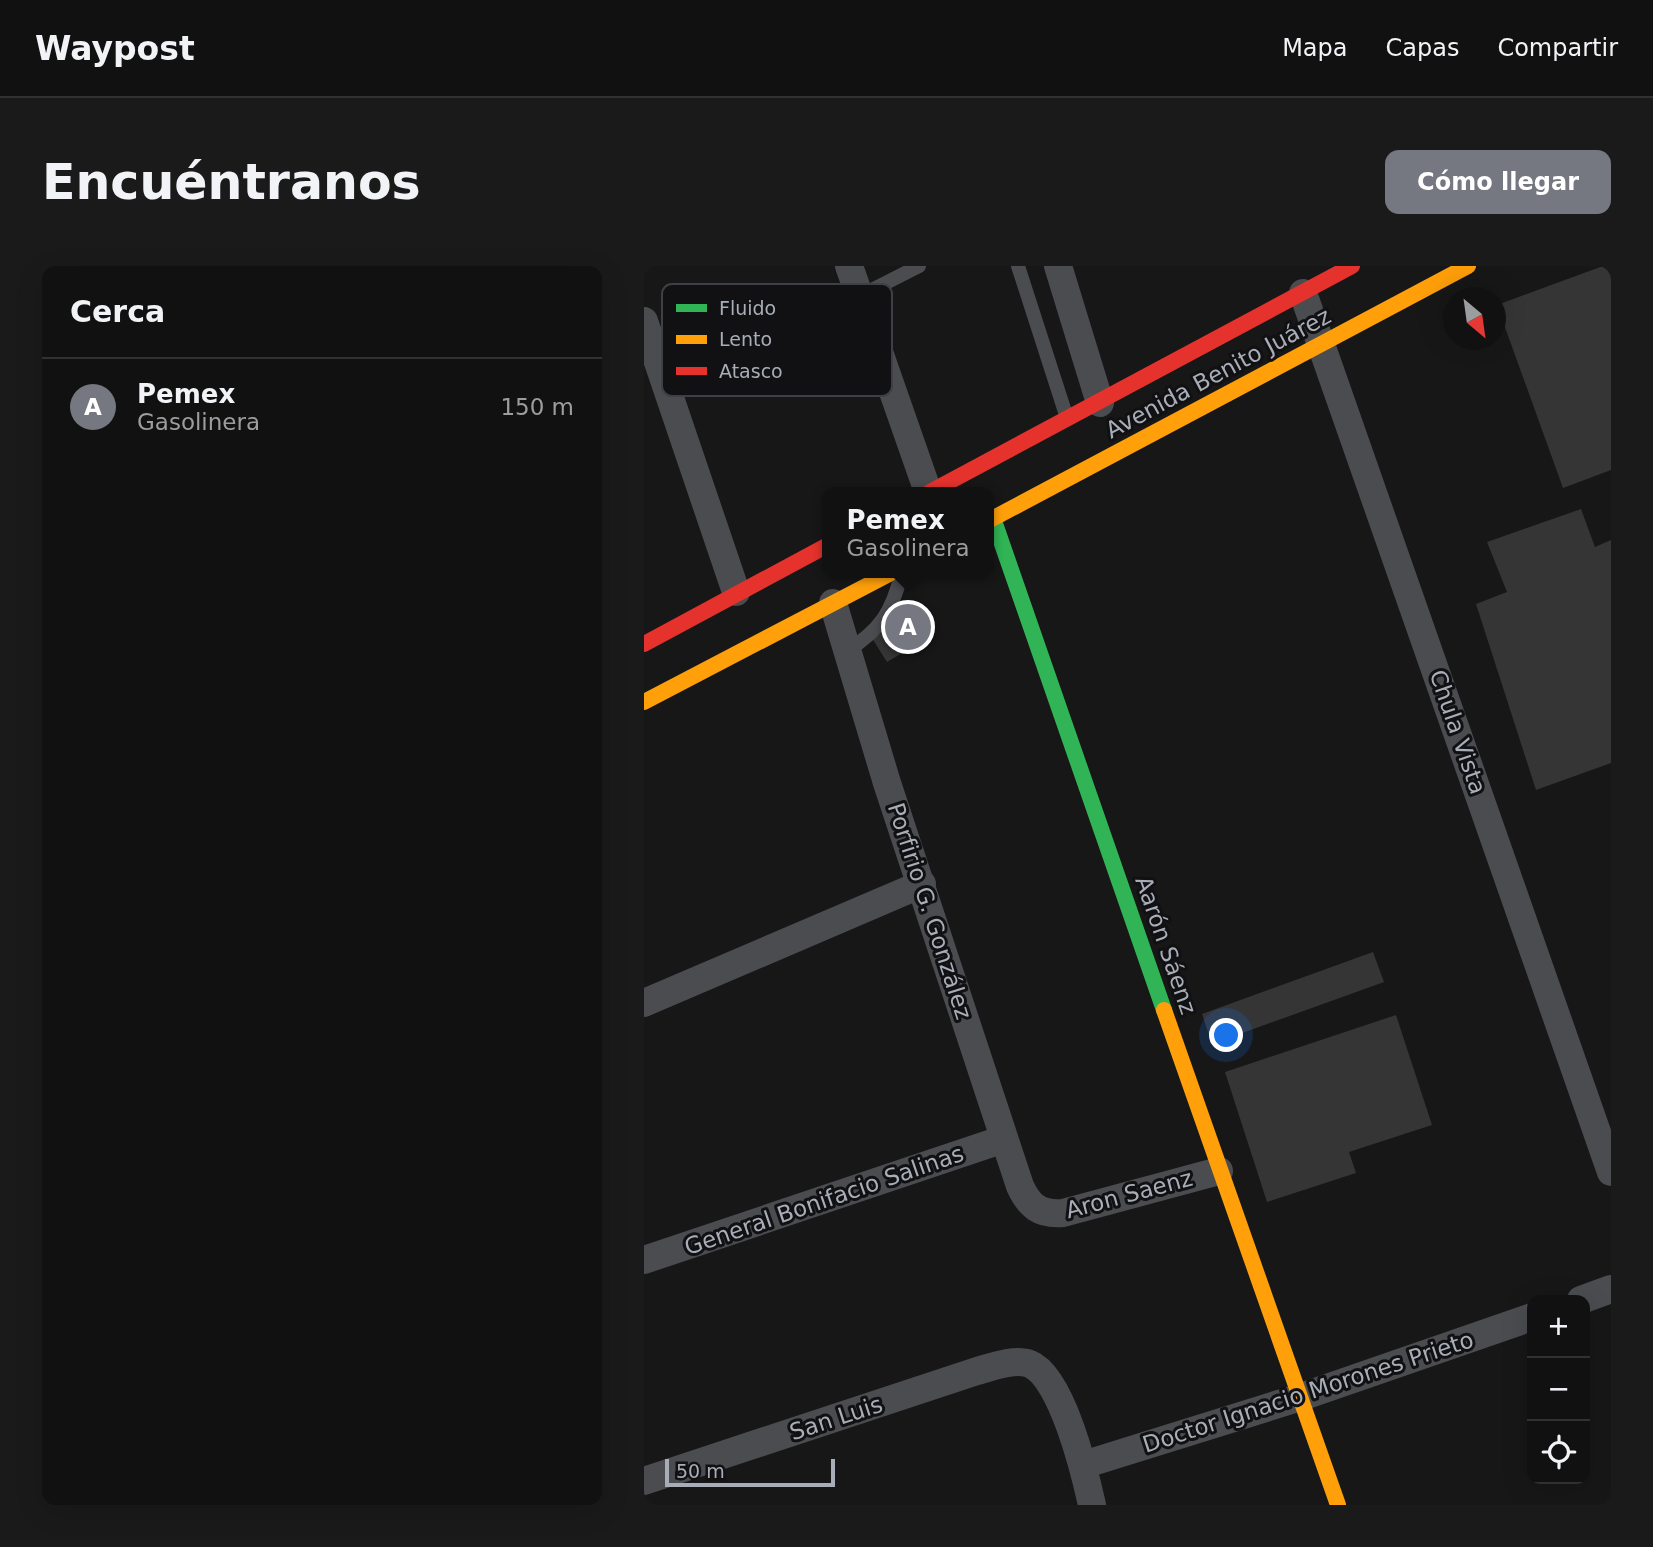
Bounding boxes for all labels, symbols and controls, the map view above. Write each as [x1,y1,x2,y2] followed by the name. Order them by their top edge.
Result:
[35,29,195,68] text: Waypost
[1282,34,1348,62] text: Mapa
[1386,34,1459,62] text: Capas
[1497,34,1618,62] text: Compartir
[1385,150,1611,214] button: Cómo llegar
[42,154,421,211] text: Encuéntranos
[662,284,892,396] legend
[1443,287,1506,350] north arrow
[70,294,165,329] text: Cerca
[719,297,776,319] text: Fluido
[1101,303,1335,443] street label: Avenida Benito Juárez
[719,328,772,350] text: Lento
[719,360,783,382] text: Atasco
[137,379,235,409] text: Pemex
[84,394,102,420] text: A
[500,394,574,420] text: 150 m
[137,409,260,435] text: Gasolinera
[822,487,994,578] popup
[846,505,945,535] text: Pemex
[846,535,970,561] text: Gasolinera
[885,601,931,653] pin: A
[1425,666,1491,798] street label: Chula Vista
[883,800,977,1022] street label: Porfirio G. González
[1130,873,1202,1017] street label: Aarón Sáenz
[1209,1018,1243,1052] your location
[681,1140,967,1260] street label: General Bonifacio Salinas
[1063,1165,1195,1223] street label: Aron Saenz
[1527,1295,1590,1484] map controls
[1527,1295,1590,1358] button: +
[1139,1326,1477,1458] street label: Doctor Ignacio Morones Prieto
[1527,1358,1590,1421] button: −
[786,1391,886,1445] street label: San Luis
[1527,1421,1590,1484] button: locate
[665,1456,835,1488] scale bar
[676,1460,725,1482] text: 50 m

